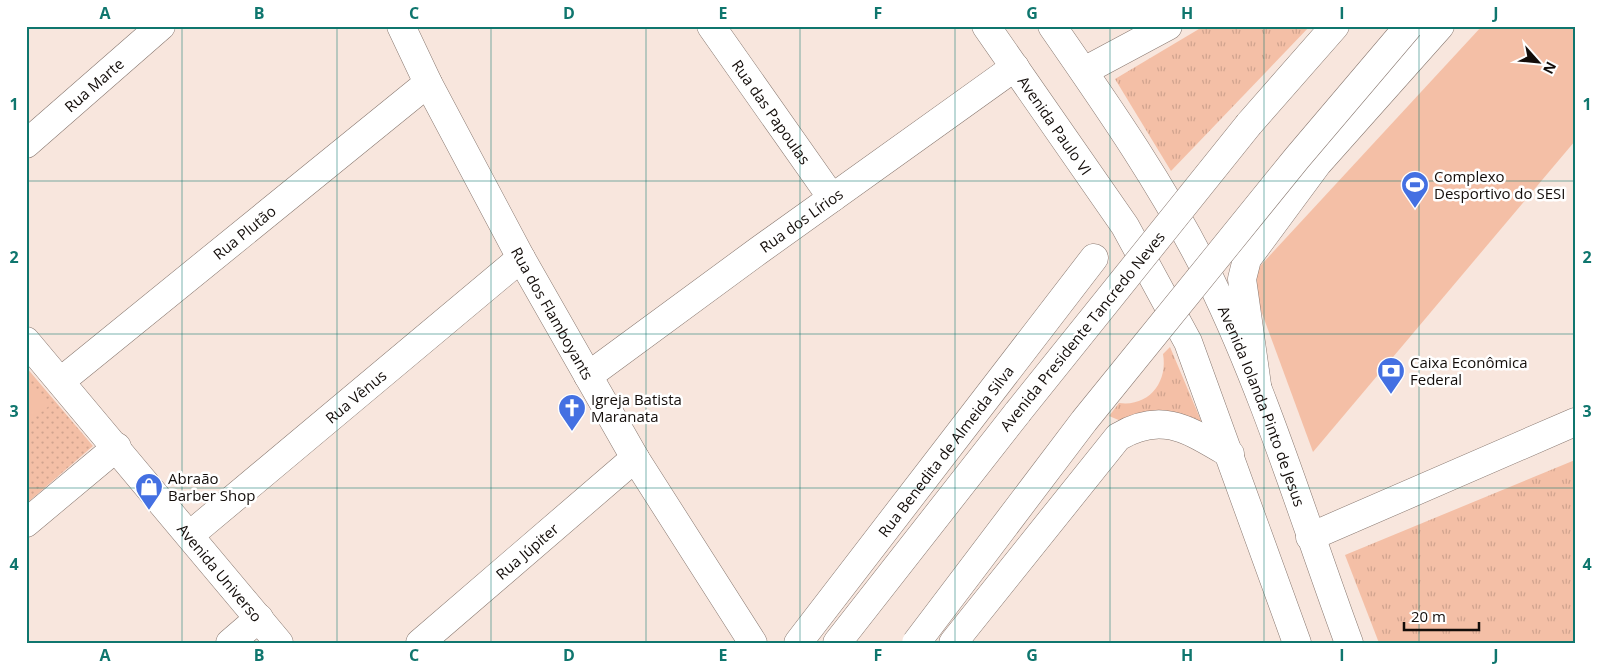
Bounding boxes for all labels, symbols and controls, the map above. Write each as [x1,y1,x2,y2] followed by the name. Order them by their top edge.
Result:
[99,2,111,24] text: A
[254,2,264,24] text: B
[409,2,419,24] text: C
[563,2,575,24] text: D
[719,2,728,24] text: E
[874,2,882,24] text: F
[1026,2,1038,24] text: G
[1181,2,1193,24] text: H
[1339,2,1345,24] text: I
[1491,2,1499,24] text: J
[1514,38,1564,88] north arrow
[60,53,128,116] street label: Rua Marte
[728,56,815,168] street label: Rua das Papoulas
[1539,59,1561,78] text: N
[1014,72,1096,179] street label: Avenida Paulo VI
[9,93,19,115] text: 1
[1582,93,1592,115] text: 1
[1434,166,1565,203] place label: Complexo Desportivo do SESI
[1400,170,1430,209] sports icon: Complexo Desportivo do SESI
[756,184,847,257] street label: Rua dos Lírios
[209,201,280,264] street label: Rua Plutão
[995,227,1169,435] street label: Avenida Presidente Tancredo Neves
[507,244,598,383] street label: Rua dos Flamboyants
[9,246,19,268] text: 2
[1582,246,1592,268] text: 2
[1214,303,1310,509] street label: Avenida Iolanda Pinto de Jesus
[1410,352,1528,389] place label: Caixa Econômica Federal
[1376,356,1406,395] bank icon: Caixa Econômica Federal
[873,361,1018,541] street label: Rua Benedita de Almeida Silva
[321,365,390,428] street label: Rua Vênus
[591,389,682,426] place label: Igreja Batista Maranata
[557,393,587,432] church icon: Igreja Batista Maranata
[9,400,19,422] text: 3
[1582,400,1592,422] text: 3
[168,468,255,505] place label: Abraão Barber Shop
[134,472,164,511] shop icon: Abraão Barber Shop
[491,518,563,584] street label: Rua Júpiter
[173,519,267,626] street label: Avenida Universo
[9,553,19,575] text: 4
[1582,553,1592,575] text: 4
[1404,599,1478,631] scale bar
[1411,606,1446,626] text: 20 m
[99,644,111,666] text: A
[254,644,264,666] text: B
[409,644,419,666] text: C
[563,644,575,666] text: D
[719,644,728,666] text: E
[874,644,882,666] text: F
[1026,644,1038,666] text: G
[1181,644,1193,666] text: H
[1339,644,1345,666] text: I
[1491,644,1499,666] text: J

